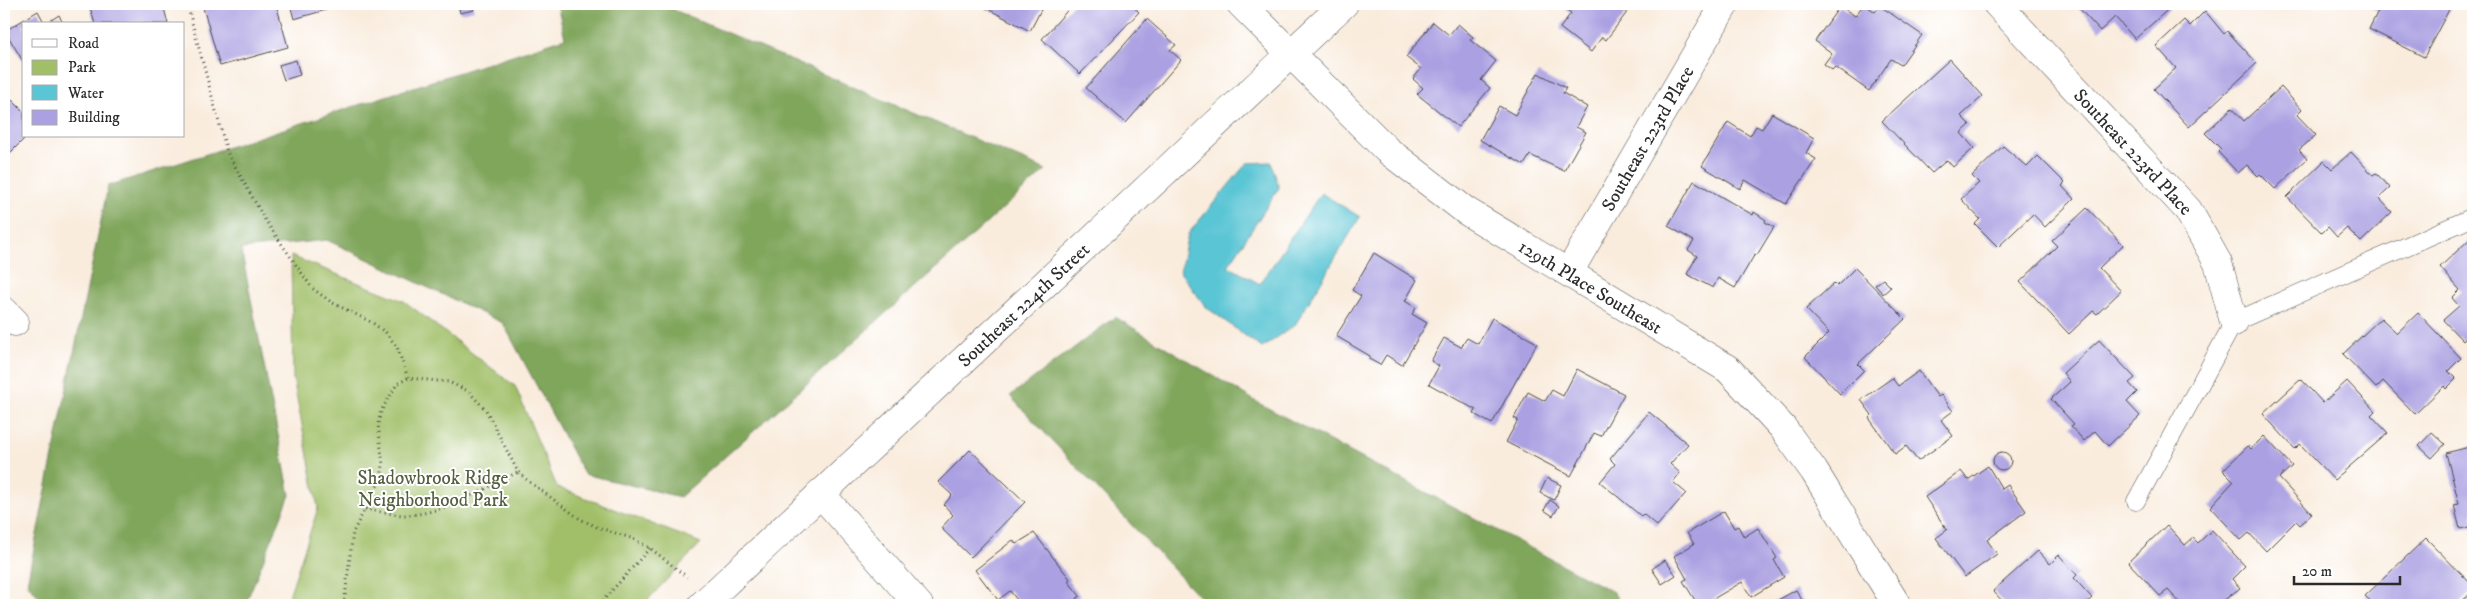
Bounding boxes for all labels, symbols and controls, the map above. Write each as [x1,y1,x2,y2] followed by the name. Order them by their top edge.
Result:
[22,22,185,138] legend
[68,34,100,53] text: Road
[68,58,97,77] text: Park
[1597,62,1700,215] street label: Southeast 223rd Place
[67,84,104,103] text: Water
[2068,84,2197,220] street label: Southeast 223rd Place
[68,108,120,127] text: Building
[1514,235,1666,340] street label: 129th Place Southeast
[954,238,1095,372] street label: Southeast 224th Street
[358,467,509,512] park label: Shadowbrook Ridge Neighborhood Park
[2294,554,2401,586] scale bar
[2302,562,2332,581] text: 20 m

